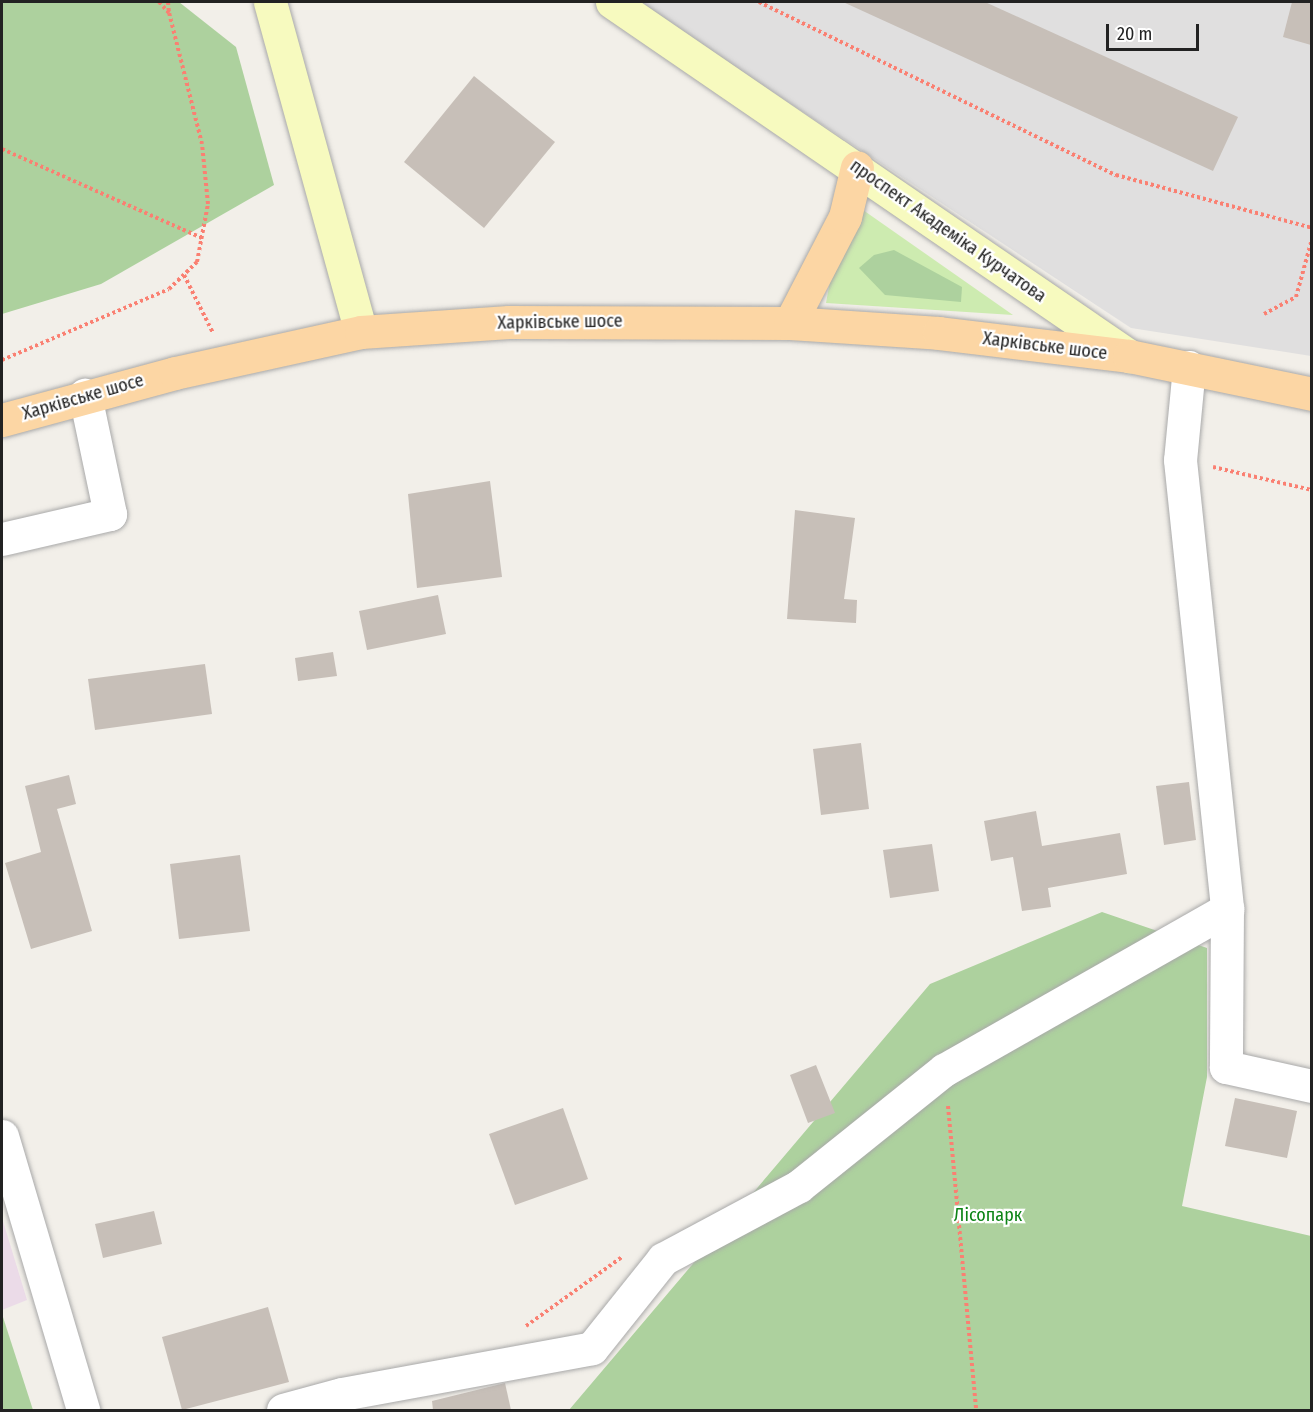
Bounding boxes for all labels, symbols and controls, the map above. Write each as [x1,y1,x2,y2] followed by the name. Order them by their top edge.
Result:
[1109,12,1202,50] scale bar
[1117,23,1152,45] text: 20 m
[846,155,1050,307] street label: проспект Академіка Курчатова
[497,310,623,334] street label: Харківське шосе
[982,328,1108,364] street label: Харківське шосе
[20,369,146,425] street label: Харківське шосе
[954,1204,1022,1226] park label: Лісопарк

